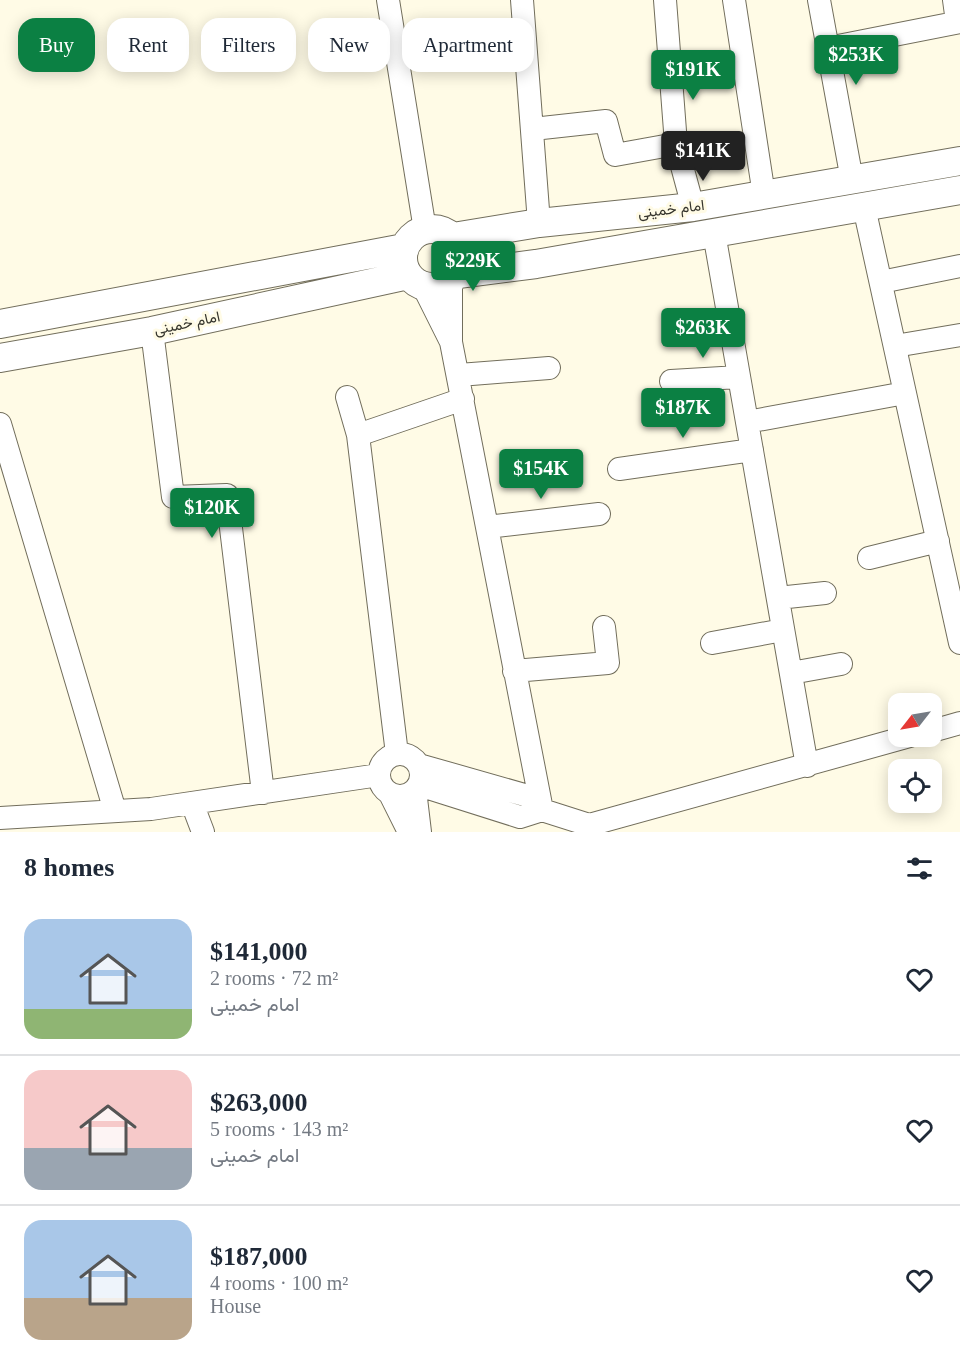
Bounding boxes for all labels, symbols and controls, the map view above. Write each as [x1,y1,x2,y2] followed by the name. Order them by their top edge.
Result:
[18,18,95,72] chip: Buy
[107,18,189,72] chip: Rent
[201,18,296,72] chip: Filters
[308,18,390,72] chip: New
[402,18,534,72] chip: Apartment
[814,35,898,86] pin: $253K
[828,43,884,65] text: $253K
[651,50,735,101] pin: $191K
[665,58,721,80] text: $191K
[661,131,745,182] pin: $141K
[675,139,731,161] text: $141K
[637,197,705,223] street label: امام خمینی
[431,241,515,292] pin: $229K
[445,249,501,271] text: $229K
[153,308,222,340] street label: امام خمینی
[661,308,745,359] pin: $263K
[675,316,731,338] text: $263K
[641,388,725,439] pin: $187K
[655,396,711,418] text: $187K
[499,449,583,500] pin: $154K
[513,457,569,479] text: $154K
[170,488,254,539] pin: $120K
[184,496,240,518] text: $120K
[888,693,942,747] north arrow
[888,693,942,813] map controls
[888,759,942,813] button: locate
[903,852,936,885] icon: filters
[24,853,114,882] text: 8 homes
[210,937,308,966] text: $141,000
[72,943,144,1015] icon: home
[903,963,936,996] icon: heart
[210,967,338,989] text: 2 rooms · 72 m²
[210,993,299,1015] text: امام خمینی
[210,1088,308,1117] text: $263,000
[72,1094,144,1166] icon: home
[903,1114,936,1147] icon: heart
[210,1118,348,1140] text: 5 rooms · 143 m²
[210,1144,299,1166] text: امام خمینی
[210,1242,308,1271] text: $187,000
[72,1244,144,1316] icon: home
[903,1264,936,1297] icon: heart
[210,1272,348,1294] text: 4 rooms · 100 m²
[210,1295,261,1317] text: House

